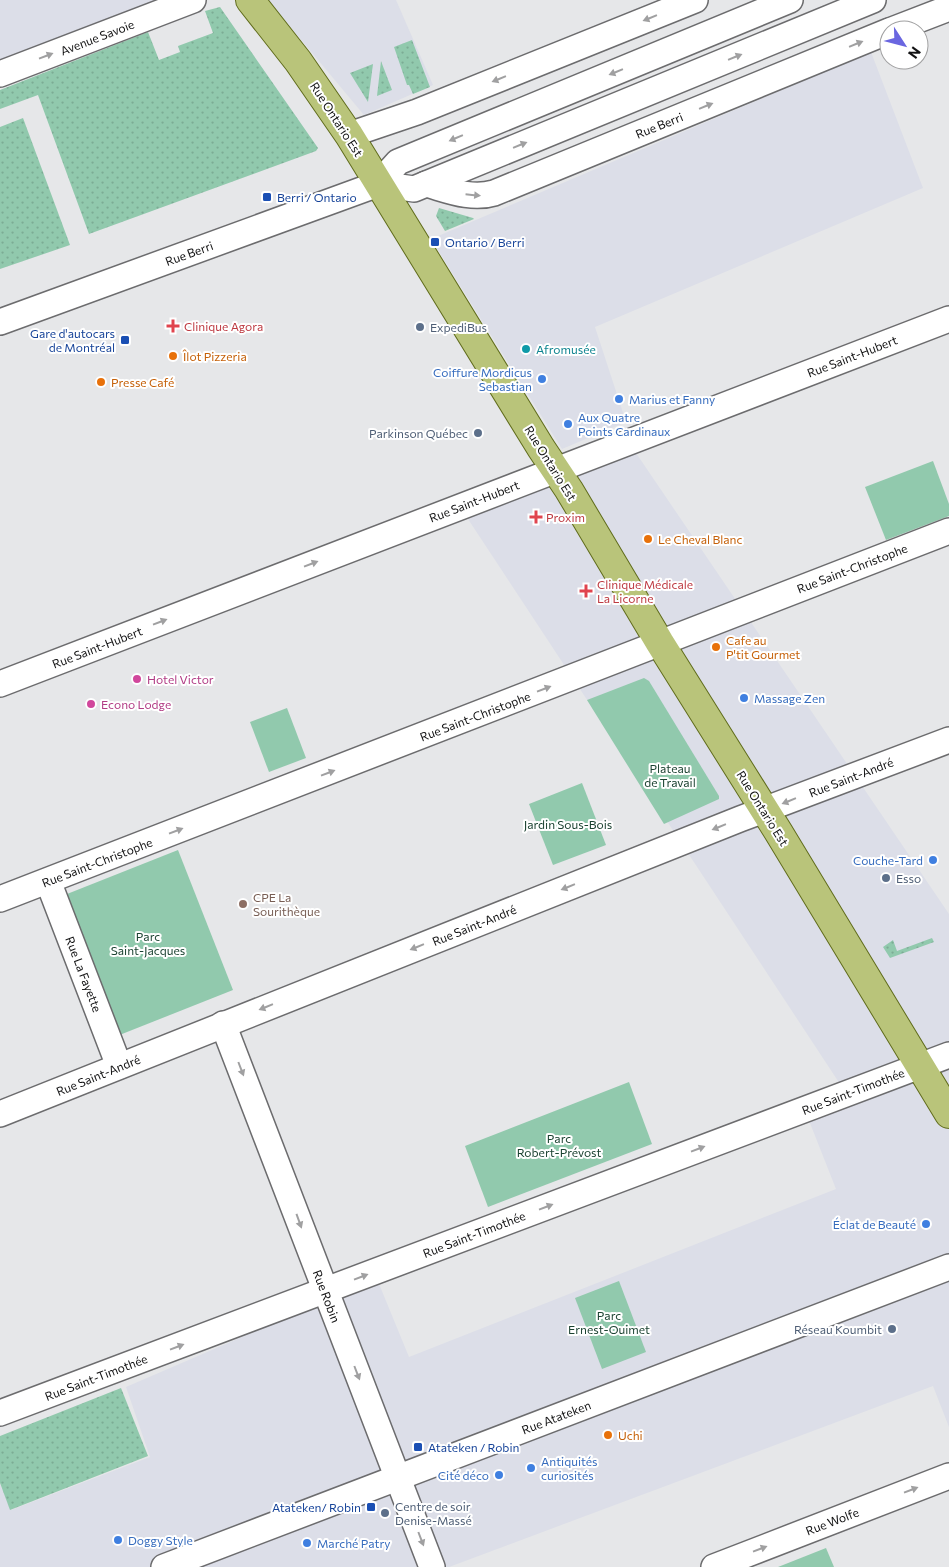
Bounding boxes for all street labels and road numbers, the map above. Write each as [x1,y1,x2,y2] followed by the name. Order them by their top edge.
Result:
[58,16,136,58] street label: Avenue Savoie
[308,79,366,159] street label: Rue Ontario Est
[633,109,685,141] street label: Rue Berri
[163,238,215,268] street label: Rue Berri
[805,332,899,380] street label: Rue Saint-Hubert
[522,423,580,503] street label: Rue Ontario Est
[427,477,521,525] street label: Rue Saint-Hubert
[795,540,909,596] street label: Rue Saint-Christophe
[50,623,144,671] street label: Rue Saint-Hubert
[418,688,532,744] street label: Rue Saint-Christophe
[807,754,895,800] street label: Rue Saint-André
[734,768,792,848] street label: Rue Ontario Est
[40,834,154,890] street label: Rue Saint-Christophe
[430,902,518,948] street label: Rue Saint-André
[63,934,105,1014] street label: Rue La Fayette
[54,1052,142,1098] street label: Rue Saint-André
[800,1065,906,1117] street label: Rue Saint-Timothée
[421,1208,527,1260] street label: Rue Saint-Timothée
[311,1268,343,1324] street label: Rue Robin
[43,1351,149,1403] street label: Rue Saint-Timothée
[519,1397,593,1437] street label: Rue Atateken
[803,1504,861,1538] street label: Rue Wolfe

